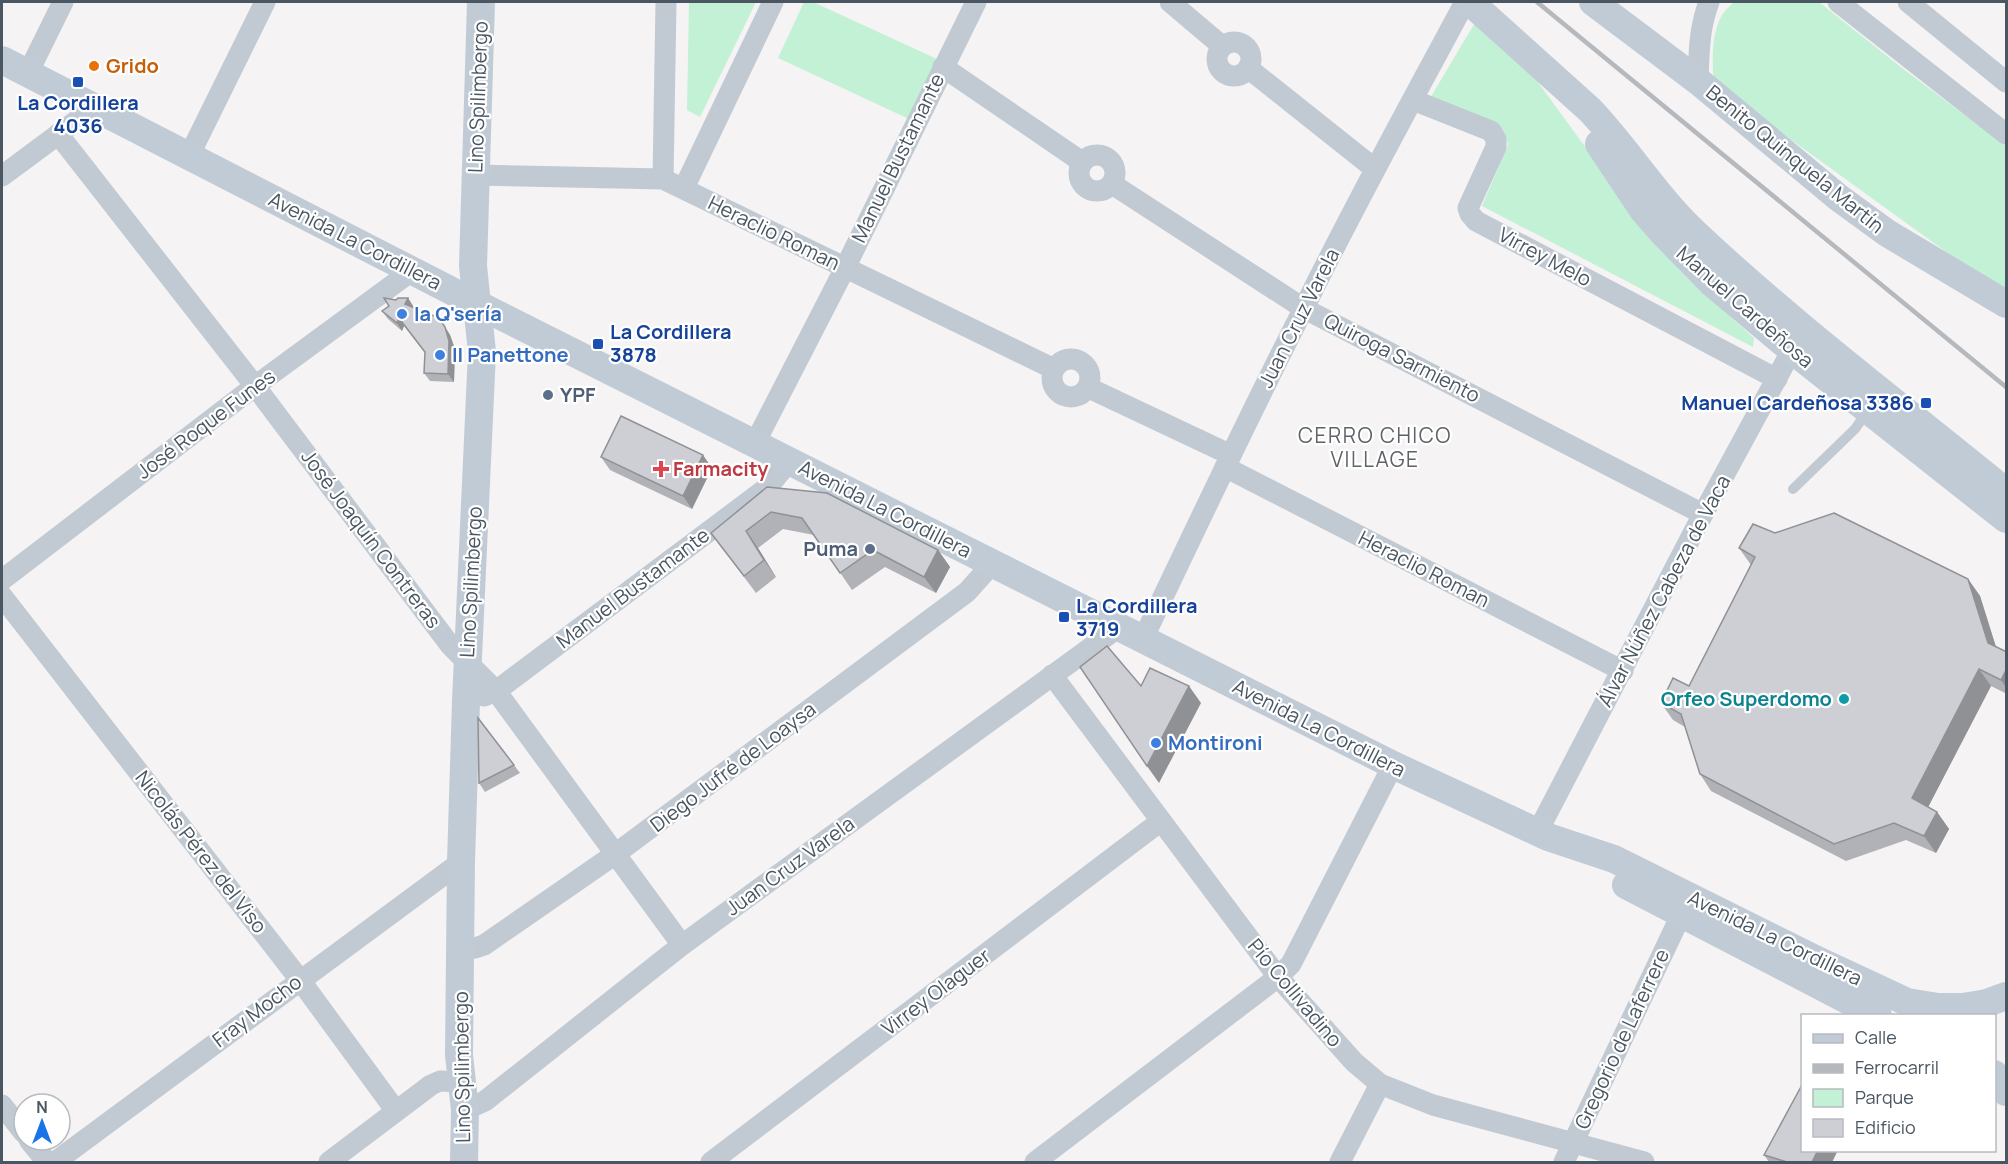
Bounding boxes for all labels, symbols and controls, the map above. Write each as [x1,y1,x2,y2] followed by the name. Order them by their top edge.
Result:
[461,21,494,173] street label: Lino Spilimbergo
[106,52,159,79] place label: Grido
[87,59,101,73] marker: Grido
[845,69,950,247] street label: Manuel Bustamante
[71,75,85,89] marker: La Cordillera 4036
[1701,78,1890,239] street label: Benito Quinquela Martín
[17,89,139,139] place label: La Cordillera 4036
[264,185,446,296] street label: Avenida La Cordillera
[704,189,845,276] street label: Heraclio Roman
[1494,221,1597,292] street label: Virrey Melo
[1671,240,1820,374] street label: Manuel Cardeñosa
[1252,244,1345,392] street label: Juan Cruz Varela
[414,300,502,327] place label: la Q'sería
[395,307,409,321] marker: la Q'sería
[1320,307,1485,409] street label: Quiroga Sarmiento
[610,318,732,368] place label: La Cordillera 3878
[591,337,605,351] marker: La Cordillera 3878
[452,341,569,368] place label: Il Panettone
[433,348,447,362] marker: Il Panettone
[131,363,281,485] street label: José Roque Funes
[560,381,596,408] place label: YPF
[541,388,555,402] marker: YPF
[1681,389,1914,416] place label: Manuel Cardeñosa 3386
[1919,396,1933,410] marker: Manuel Cardeñosa 3386
[1298,421,1452,473] district label: CERRO CHICO VILLAGE
[295,444,447,633] street label: José Joaquín Contreras
[794,453,976,564] street label: Avenida La Cordillera
[673,455,769,482] place label: Farmacity
[654,462,668,476] marker: Farmacity
[1591,470,1736,711] street label: Álvar Núñez Cabeza de Vaca
[453,505,488,658] street label: Lino Spilimbergo
[551,521,715,654] street label: Manuel Bustamante
[1354,524,1494,613] street label: Heraclio Roman
[803,535,858,562] place label: Puma
[863,542,877,556] marker: Puma
[1076,592,1198,642] place label: La Cordillera 3719
[1057,610,1071,624] marker: La Cordillera 3719
[1228,672,1410,783] street label: Avenida La Cordillera
[1661,685,1832,712] place label: Orfeo Superdomo
[1837,692,1851,706] marker: Orfeo Superdomo
[644,695,821,838] street label: Diego Jufré de Loaysa
[1168,729,1263,756] place label: Montironi
[1149,736,1163,750] marker: Montironi
[129,765,273,939] street label: Nicolás Pérez del Viso
[720,810,859,921] street label: Juan Cruz Varela
[1684,884,1867,991] street label: Avenida La Cordillera
[1242,933,1349,1053] street label: Pío Collivadino
[876,942,996,1041] street label: Virrey Olaguer
[1568,944,1675,1133] street label: Gregorio de Laferrere
[206,968,307,1053] street label: Fray Mocho
[447,991,476,1143] street label: Lino Spilimbergo
[1801,1014,1996,1152] legend
[1855,1025,1897,1049] text: Calle
[1855,1055,1939,1079] text: Ferrocarril
[1855,1085,1914,1109] text: Parque
[12,1092,72,1152] north arrow
[36,1096,48,1118] text: N
[1855,1115,1916,1139] text: Edificio

